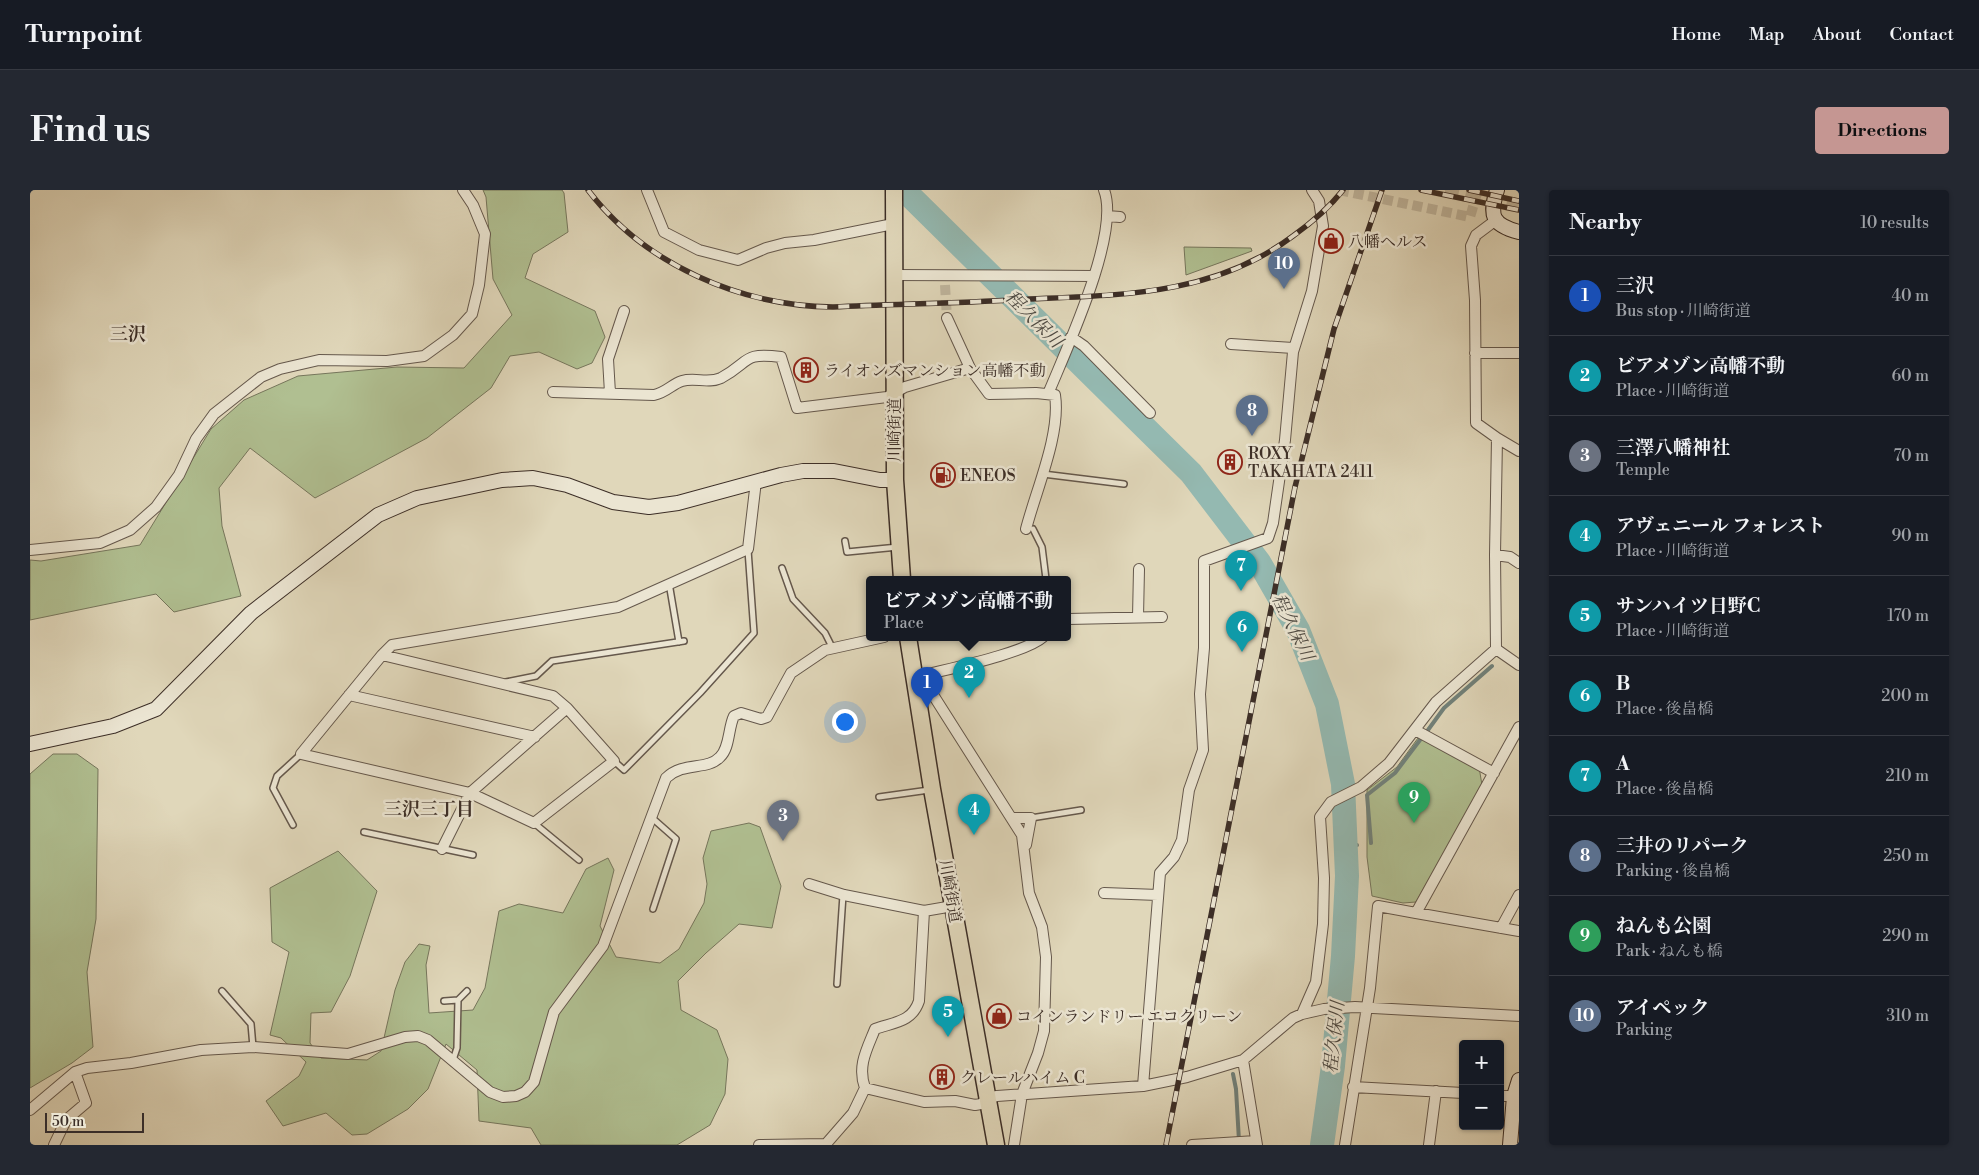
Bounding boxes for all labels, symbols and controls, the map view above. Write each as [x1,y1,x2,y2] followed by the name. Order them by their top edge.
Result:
[25,20,142,50] text: Turnpoint
[1672,23,1721,46] text: Home
[1749,23,1785,46] text: Map
[1813,23,1862,46] text: About
[1890,23,1954,46] text: Contact
[1815,107,1949,154] button: Directions
[30,109,150,152] text: Find us
[1569,210,1642,236] text: Nearby
[1860,213,1929,233] text: 10 results
[1318,228,1344,254] shop icon: 八幡ヘルス
[1348,232,1428,252] place label: 八幡ヘルス
[1268,248,1300,289] pin: 10
[1616,274,1654,298] text: 三沢
[1000,286,1069,354] water label: 程久保川
[1581,286,1589,306] text: 1
[1892,286,1929,306] text: 40 m
[1616,301,1751,321] text: Bus stop · 川崎街道
[110,323,146,346] district label: 三沢
[1616,354,1785,378] text: ビアメゾン高幡不動
[793,357,819,383] building icon: ライオンズマンション高幡不動
[824,361,1046,381] place label: ライオンズマンション高幡不動
[1580,366,1590,386] text: 2
[1891,366,1929,386] text: 60 m
[1616,381,1729,401] text: Place · 川崎街道
[1236,395,1268,436] pin: 8
[885,398,905,462] street label: 川崎街道
[1616,436,1730,460] text: 三澤八幡神社
[1248,444,1374,482] place label: ROXY TAKAHATA 2411
[1580,446,1590,466] text: 3
[1893,446,1929,466] text: 70 m
[1217,449,1243,475] building icon: ROXY TAKAHATA 2411
[1616,460,1670,480] text: Temple
[930,462,956,488] fuel station icon: ENEOS
[960,466,1016,486] place label: ENEOS
[1616,514,1825,538] text: アヴェニール フォレスト
[1580,526,1590,546] text: 4
[1891,526,1929,546] text: 90 m
[1616,541,1729,561] text: Place · 川崎街道
[1225,550,1257,591] pin: 7
[866,576,1071,641] popup
[884,589,1053,613] text: ビアメゾン高幡不動
[1266,590,1320,666] water label: 程久保川
[1616,594,1760,618] text: サンハイツ日野C
[1580,606,1590,626] text: 5
[1887,606,1929,626] text: 170 m
[1226,611,1258,652] pin: 6
[884,613,924,633] text: Place
[1616,621,1729,641] text: Place · 川崎街道
[953,657,985,698] pin: 2
[911,667,943,708] pin: 1
[1616,672,1630,696] text: B
[1580,686,1590,706] text: 6
[1881,686,1929,706] text: 200 m
[1616,699,1713,719] text: Place · 後畠橋
[832,709,858,735] your location
[1616,752,1630,776] text: A
[1580,766,1590,786] text: 7
[1885,766,1929,786] text: 210 m
[1616,779,1713,799] text: Place · 後畠橋
[1398,782,1430,823] pin: 9
[958,794,990,835] pin: 4
[384,798,474,821] district label: 三沢三丁目
[767,800,799,841] pin: 3
[1616,834,1748,858] text: 三井のリパーク
[1580,846,1590,866] text: 8
[1883,846,1929,866] text: 250 m
[935,858,965,924] street label: 川崎街道
[1616,861,1730,881] text: Parking · 後畠橋
[1616,914,1711,938] text: ねんも公園
[1580,926,1590,946] text: 9
[1882,926,1929,946] text: 290 m
[1616,941,1723,961] text: Park · ねんも橋
[932,996,964,1037] pin: 5
[1616,996,1709,1020] text: アイペック
[1319,998,1350,1074] water label: 程久保川
[986,1003,1012,1029] shop icon: コインランドリー エコクリーン
[1576,1006,1594,1026] text: 10
[1886,1006,1929,1026] text: 310 m
[1016,1007,1243,1027] place label: コインランドリー エコクリーン
[1616,1020,1672,1040] text: Parking
[1459,1040,1504,1130] map controls
[1459,1040,1504,1085] button: +
[929,1064,955,1090] building icon: クレールハイム C
[960,1068,1085,1088] place label: クレールハイム C
[1459,1085,1504,1130] button: −
[45,1110,144,1133] scale bar
[52,1113,84,1131] text: 50 m

